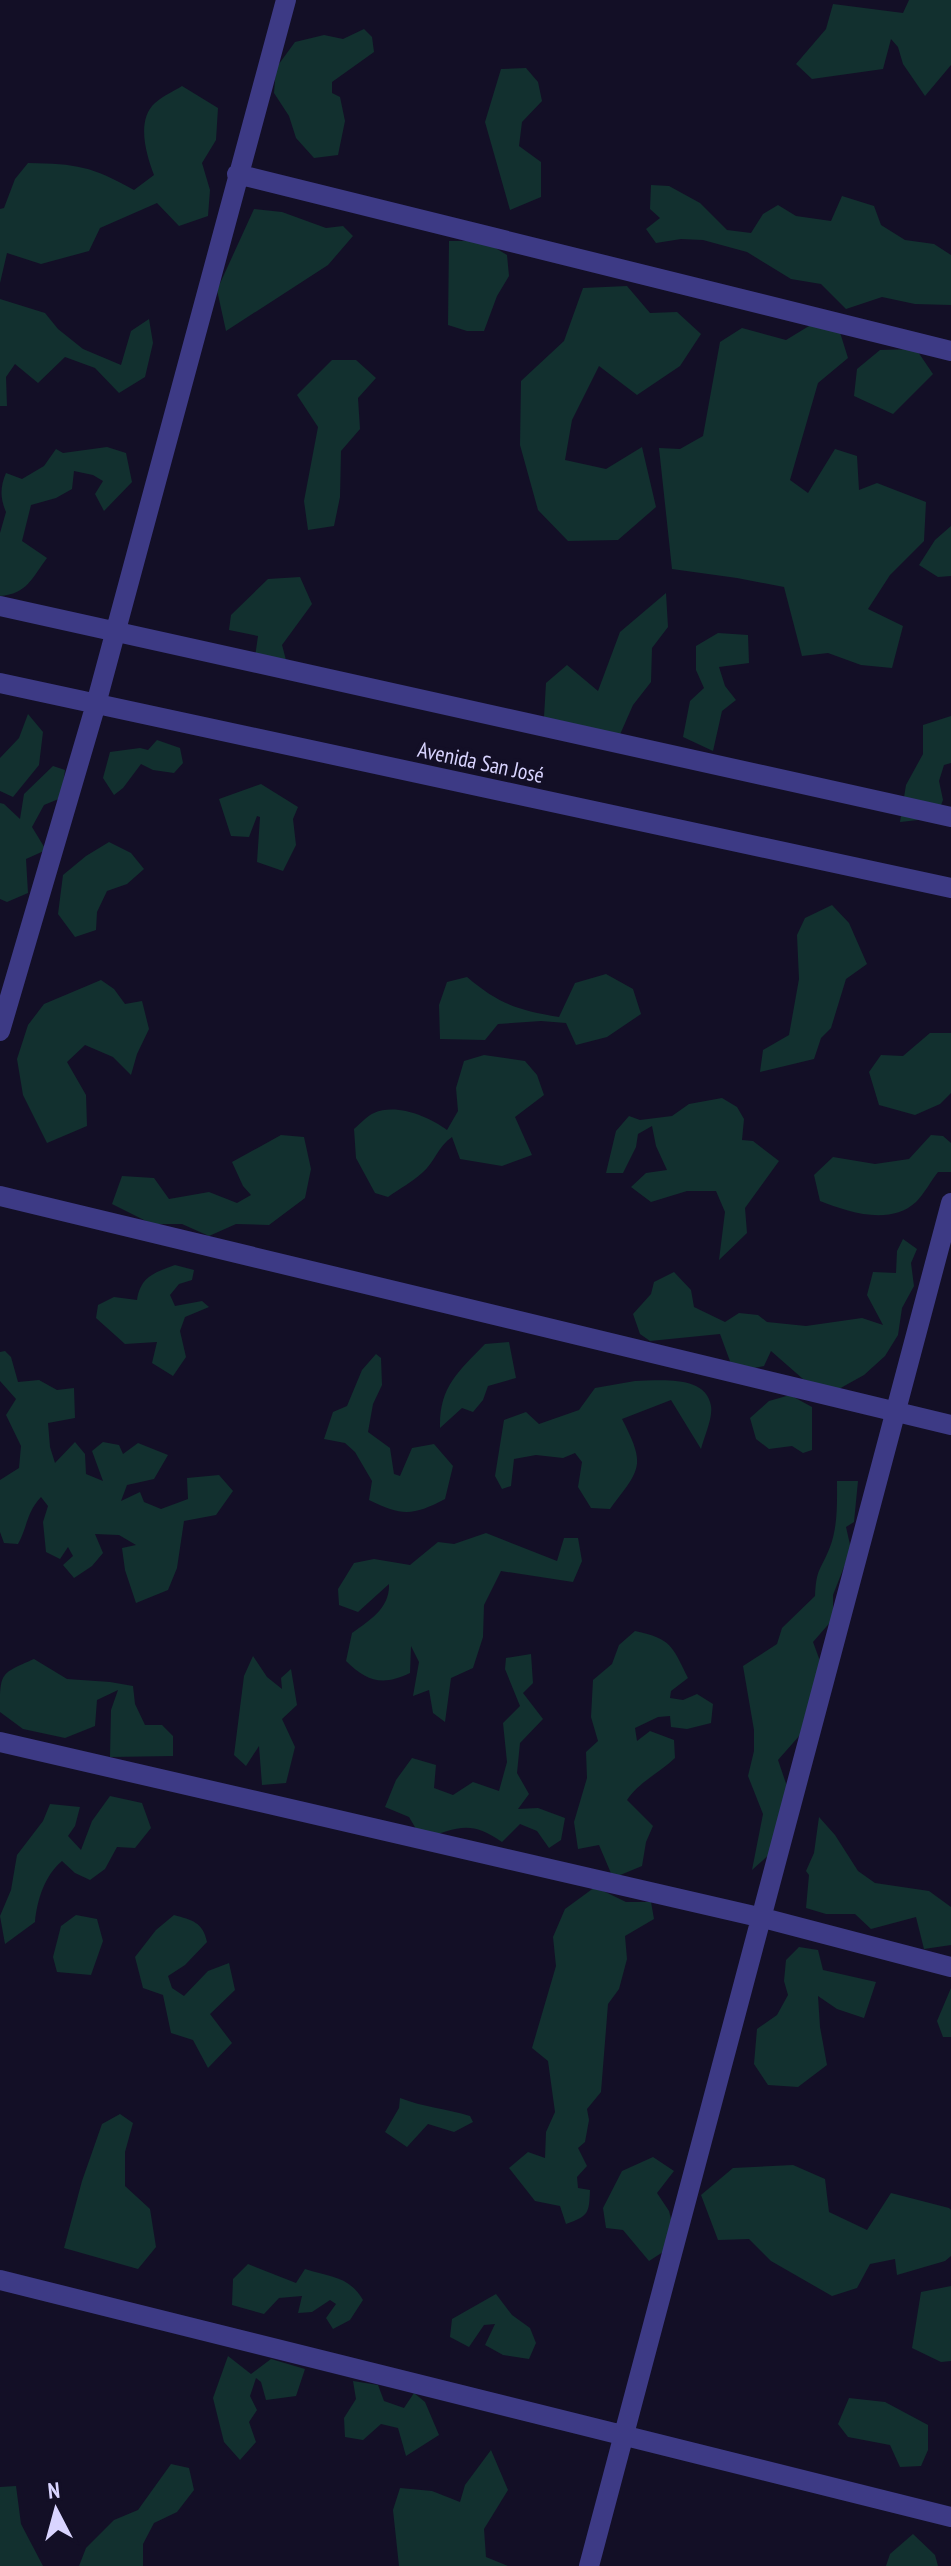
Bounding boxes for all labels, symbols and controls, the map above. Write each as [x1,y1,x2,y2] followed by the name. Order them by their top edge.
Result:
[415,735,547,789] street label: Avenida San José
[16,2470,96,2550] north arrow
[47,2476,61,2505] text: N

